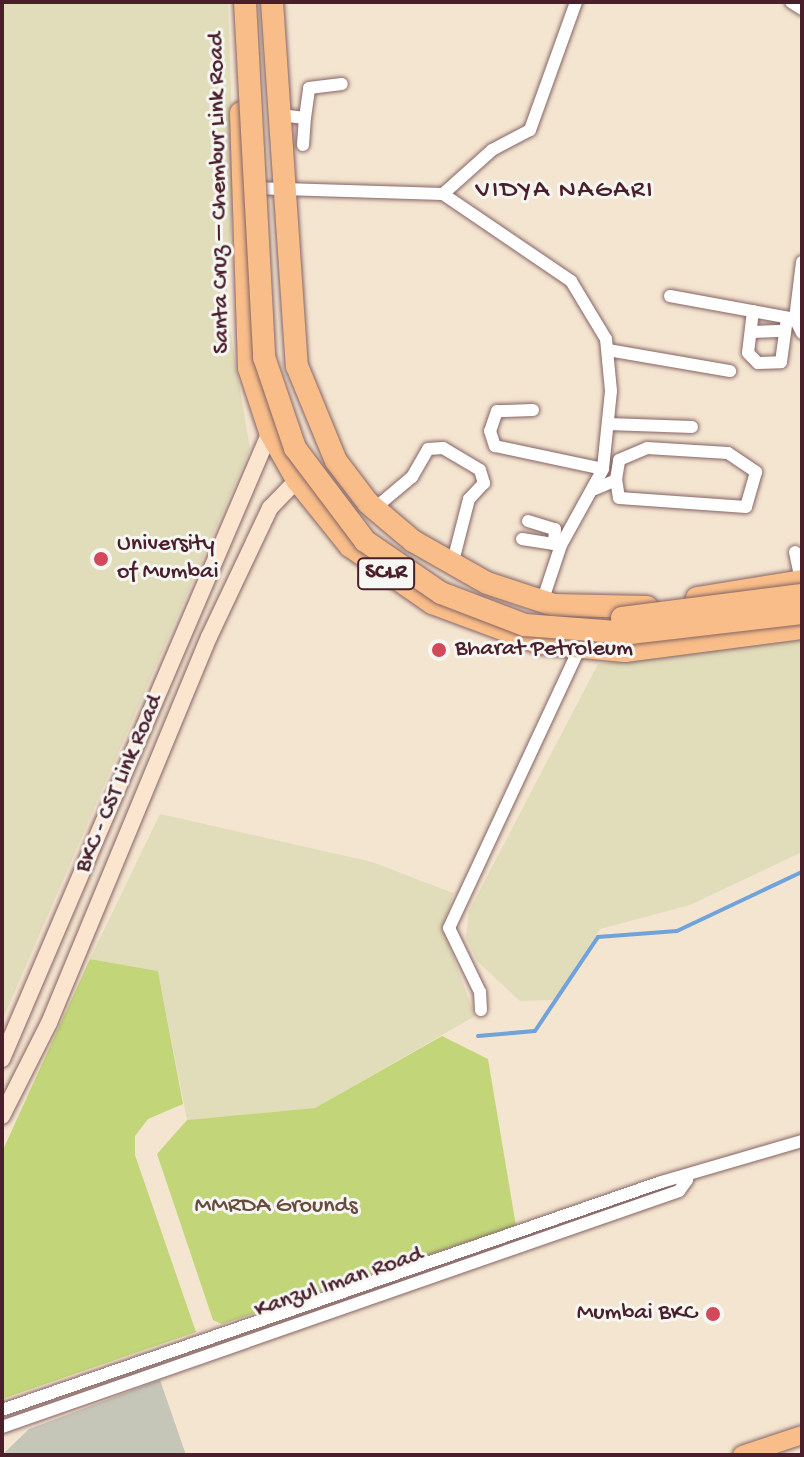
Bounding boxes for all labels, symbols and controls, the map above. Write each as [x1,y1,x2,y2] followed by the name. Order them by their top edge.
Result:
[203,32,237,354] street label: Santa Cruz – Chembur Link Road
[475,176,655,208] district label: VIDYA NAGARI
[117,531,219,587] place label: University of Mumbai
[92,550,110,568] marker: University of Mumbai
[356,556,416,592] road number: SCLR
[455,636,633,664] place label: Bharat Petroleum
[430,641,448,659] marker: Bharat Petroleum
[69,691,171,877] street label: BKC - CST Link Road
[194,1193,358,1221] park label: MMRDA Grounds
[251,1241,427,1325] street label: Kanzul Iman Road
[577,1300,697,1328] place label: Mumbai BKC
[704,1305,722,1323] marker: Mumbai BKC

